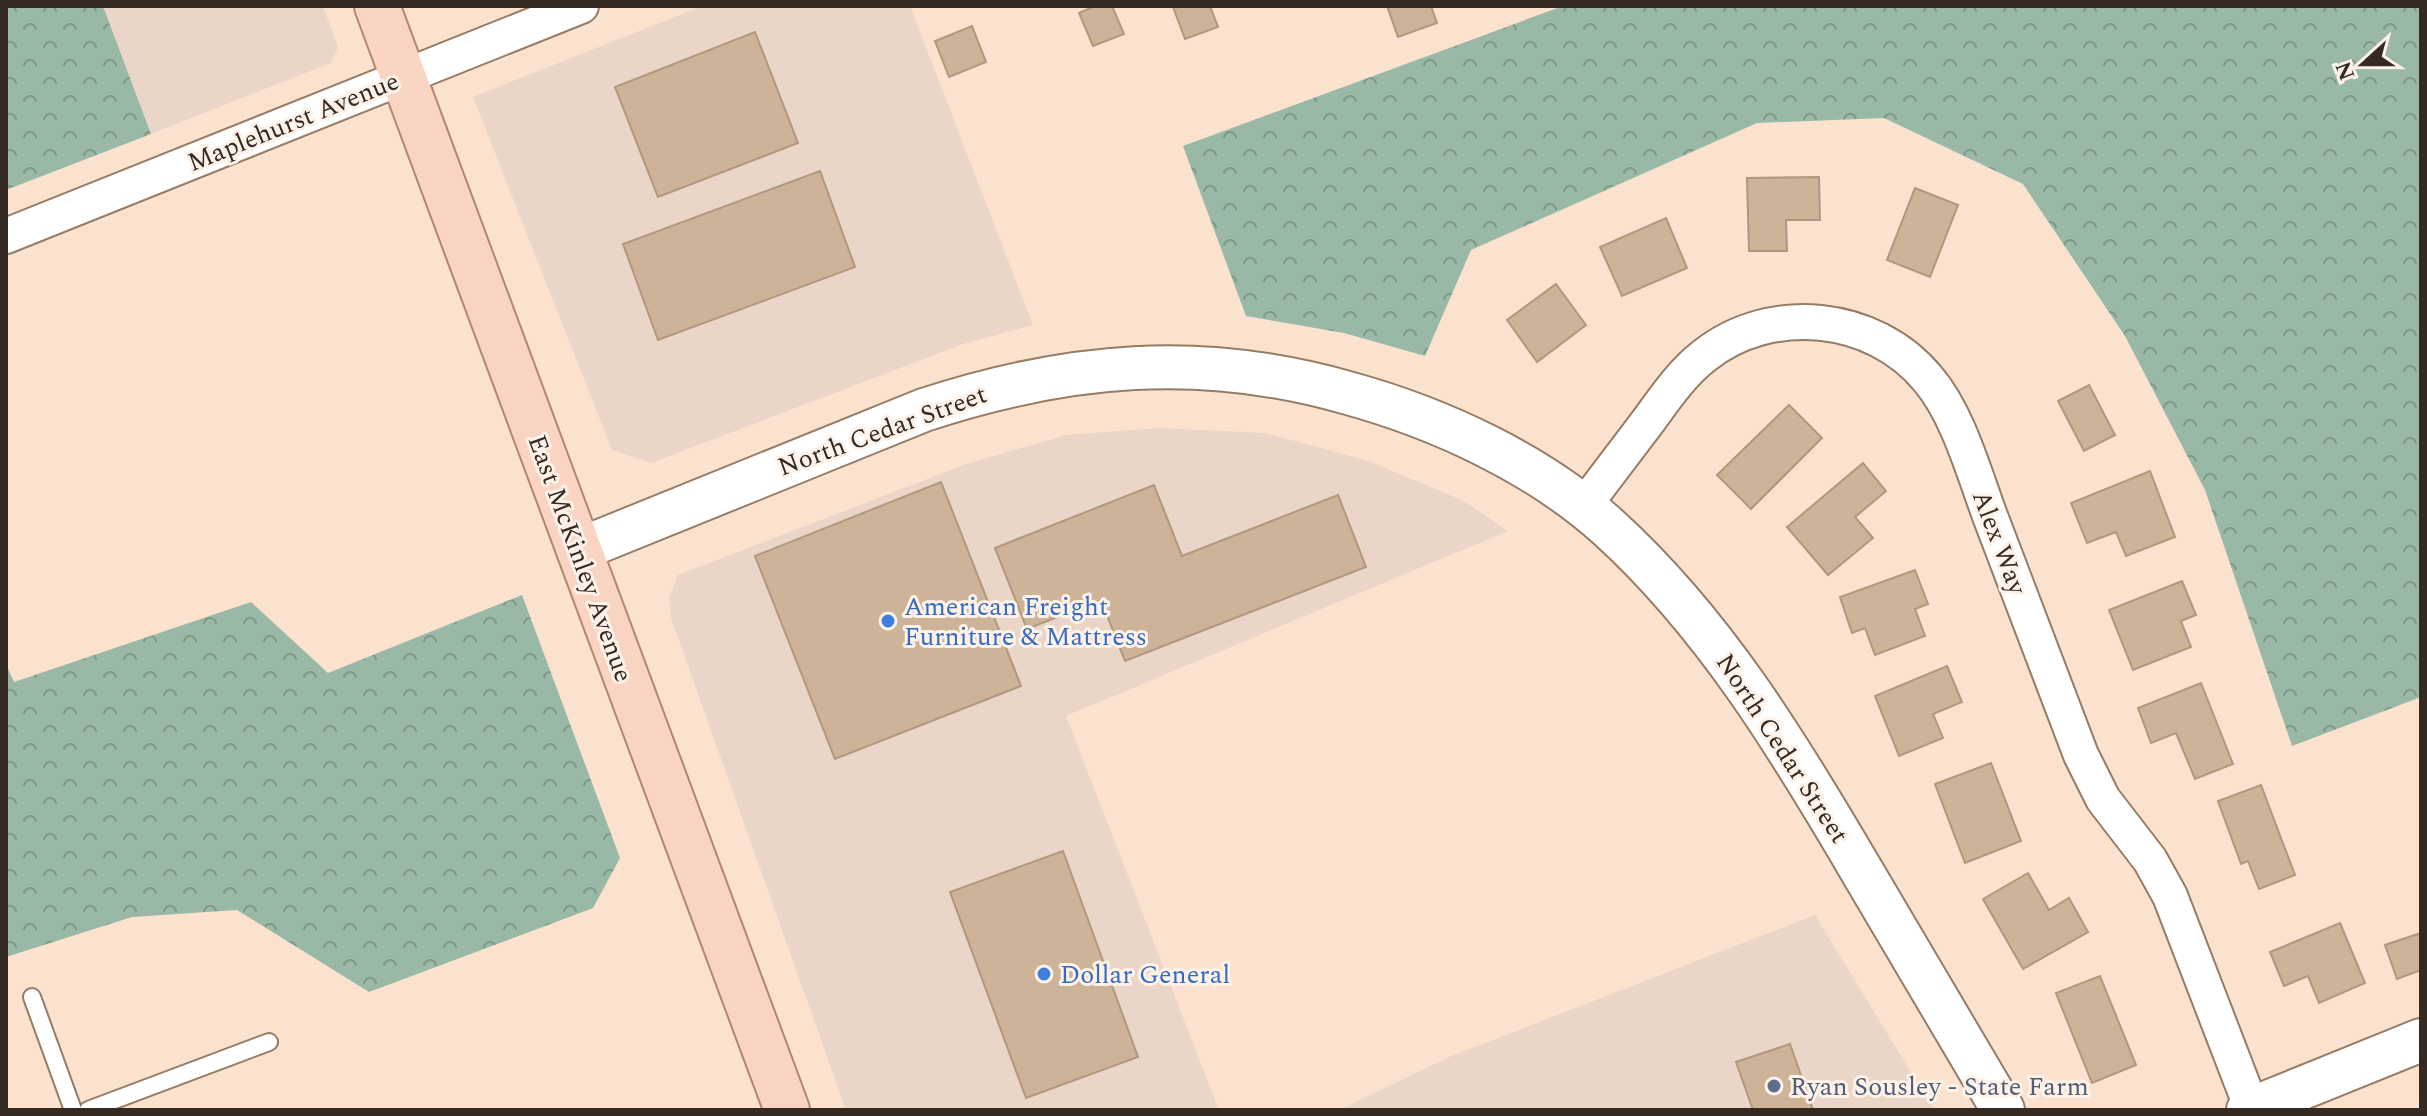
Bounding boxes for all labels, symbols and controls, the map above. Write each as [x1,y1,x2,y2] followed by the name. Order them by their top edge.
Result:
[2323,24,2403,104] north arrow
[2327,56,2364,85] text: N
[181,61,405,183] street label: Maplehurst Avenue
[772,375,992,487] street label: North Cedar Street
[517,429,643,688] street label: East McKinley Avenue
[1961,484,2038,602] street label: Alex Way
[904,587,1147,657] place label: American Freight Furniture & Mattress
[879,612,897,630] marker: American Freight Furniture & Mattress
[1706,646,1859,852] street label: North Cedar Street
[1060,955,1230,995] place label: Dollar General
[1035,965,1053,983] marker: Dollar General
[1790,1067,2089,1107] place label: Ryan Sousley - State Farm
[1765,1077,1783,1095] marker: Ryan Sousley - State Farm

